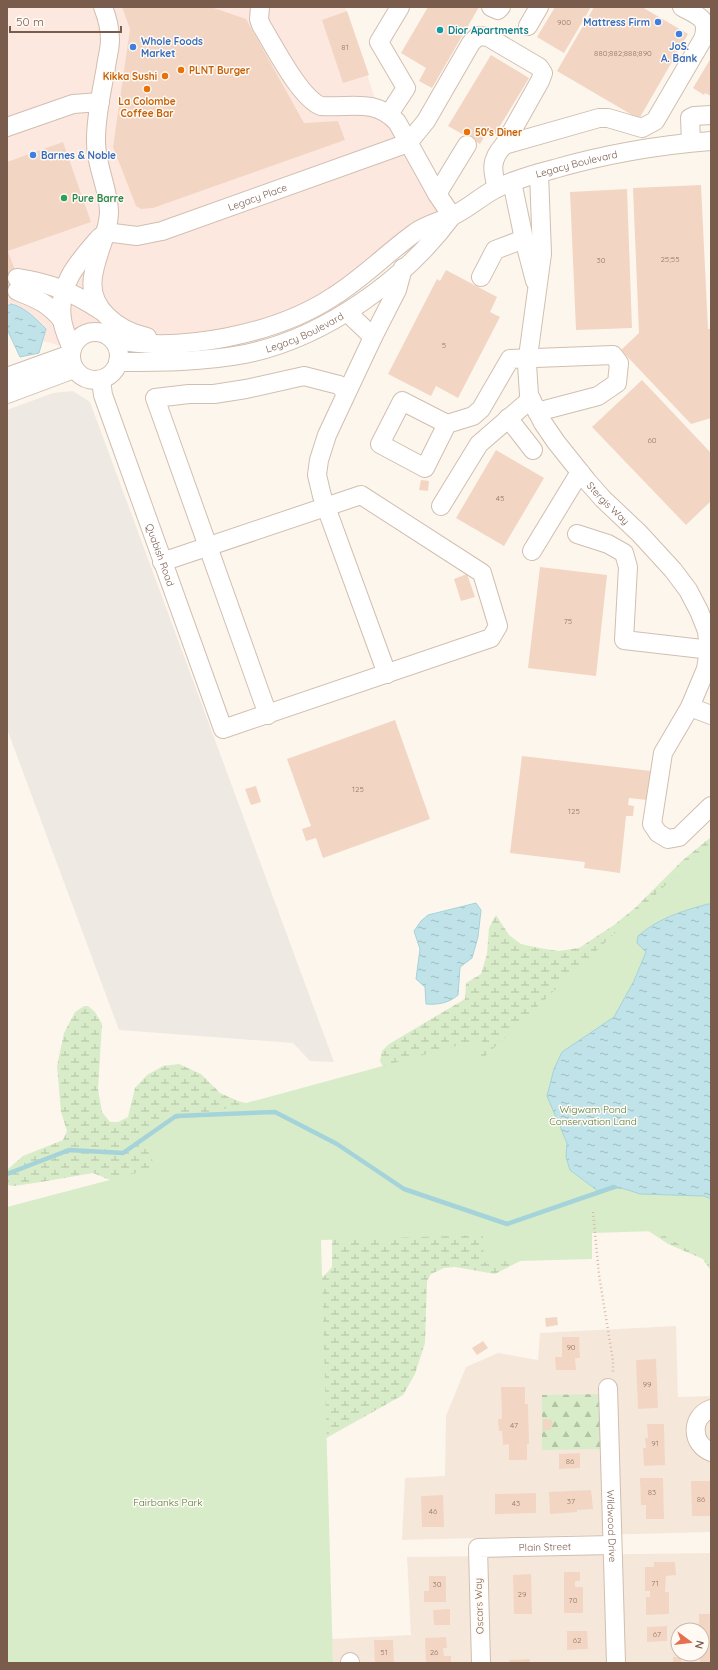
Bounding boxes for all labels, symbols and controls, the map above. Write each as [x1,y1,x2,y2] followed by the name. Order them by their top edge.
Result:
[10,8,121,34] scale bar
[16,14,44,29] text: 50 m
[583,16,650,29] place label: Mattress Firm
[557,17,571,27] house number: 900
[653,17,663,27] marker: Mattress Firm
[448,24,529,37] place label: Dior Apartments
[435,25,445,35] marker: Dior Apartments
[674,29,684,39] marker: JoS. A. Bank
[141,35,203,60] place label: Whole Foods Market
[661,40,697,65] place label: JoS. A. Bank
[128,42,138,52] marker: Whole Foods Market
[341,42,349,52] house number: 81
[594,48,652,58] house number: 880;882;888;890
[189,64,251,77] place label: PLNT Burger
[176,65,186,75] marker: PLNT Burger
[103,70,157,83] place label: Kikka Sushi
[160,71,170,81] marker: Kikka Sushi
[142,84,152,94] marker: La Colombe Coffee Bar
[118,95,176,120] place label: La Colombe Coffee Bar
[475,126,523,139] place label: 50's Diner
[462,127,472,137] marker: 50's Diner
[534,147,619,180] street label: Legacy Boulevard
[41,149,116,162] place label: Barnes & Noble
[28,150,38,160] marker: Barnes & Noble
[226,180,289,213] street label: Legacy Place
[72,192,124,205] place label: Pure Barre
[59,193,69,203] marker: Pure Barre
[660,254,680,264] house number: 25;55
[597,255,606,265] house number: 30
[264,309,346,355] street label: Legacy Boulevard
[442,340,446,350] house number: 5
[647,435,657,445] house number: 60
[584,479,632,527] street label: Stergis Way
[496,493,504,503] house number: 45
[143,522,178,588] street label: Quabish Road
[564,616,572,626] house number: 75
[352,784,364,794] house number: 125
[568,806,580,816] house number: 125
[549,1103,637,1128] park label: Wigwam Pond Conservation Land
[566,1342,576,1352] house number: 90
[643,1379,652,1389] house number: 99
[510,1420,518,1430] house number: 47
[651,1438,659,1448] house number: 91
[566,1456,575,1466] house number: 86
[648,1487,656,1497] house number: 83
[604,1489,620,1563] street label: Wildwood Drive
[697,1494,706,1504] house number: 86
[133,1496,203,1509] park label: Fairbanks Park
[567,1496,575,1506] house number: 37
[512,1498,520,1508] house number: 43
[429,1506,438,1516] house number: 46
[519,1539,572,1554] street label: Plain Street
[472,1578,486,1634] street label: Oscars Way
[651,1578,659,1588] house number: 71
[433,1579,442,1589] house number: 30
[518,1589,527,1599] house number: 29
[569,1595,578,1605] house number: 70
[670,1622,710,1662] north arrow
[653,1629,661,1639] house number: 67
[573,1635,582,1645] house number: 62
[692,1639,707,1650] text: N
[380,1647,388,1657] house number: 51
[430,1647,439,1657] house number: 26

